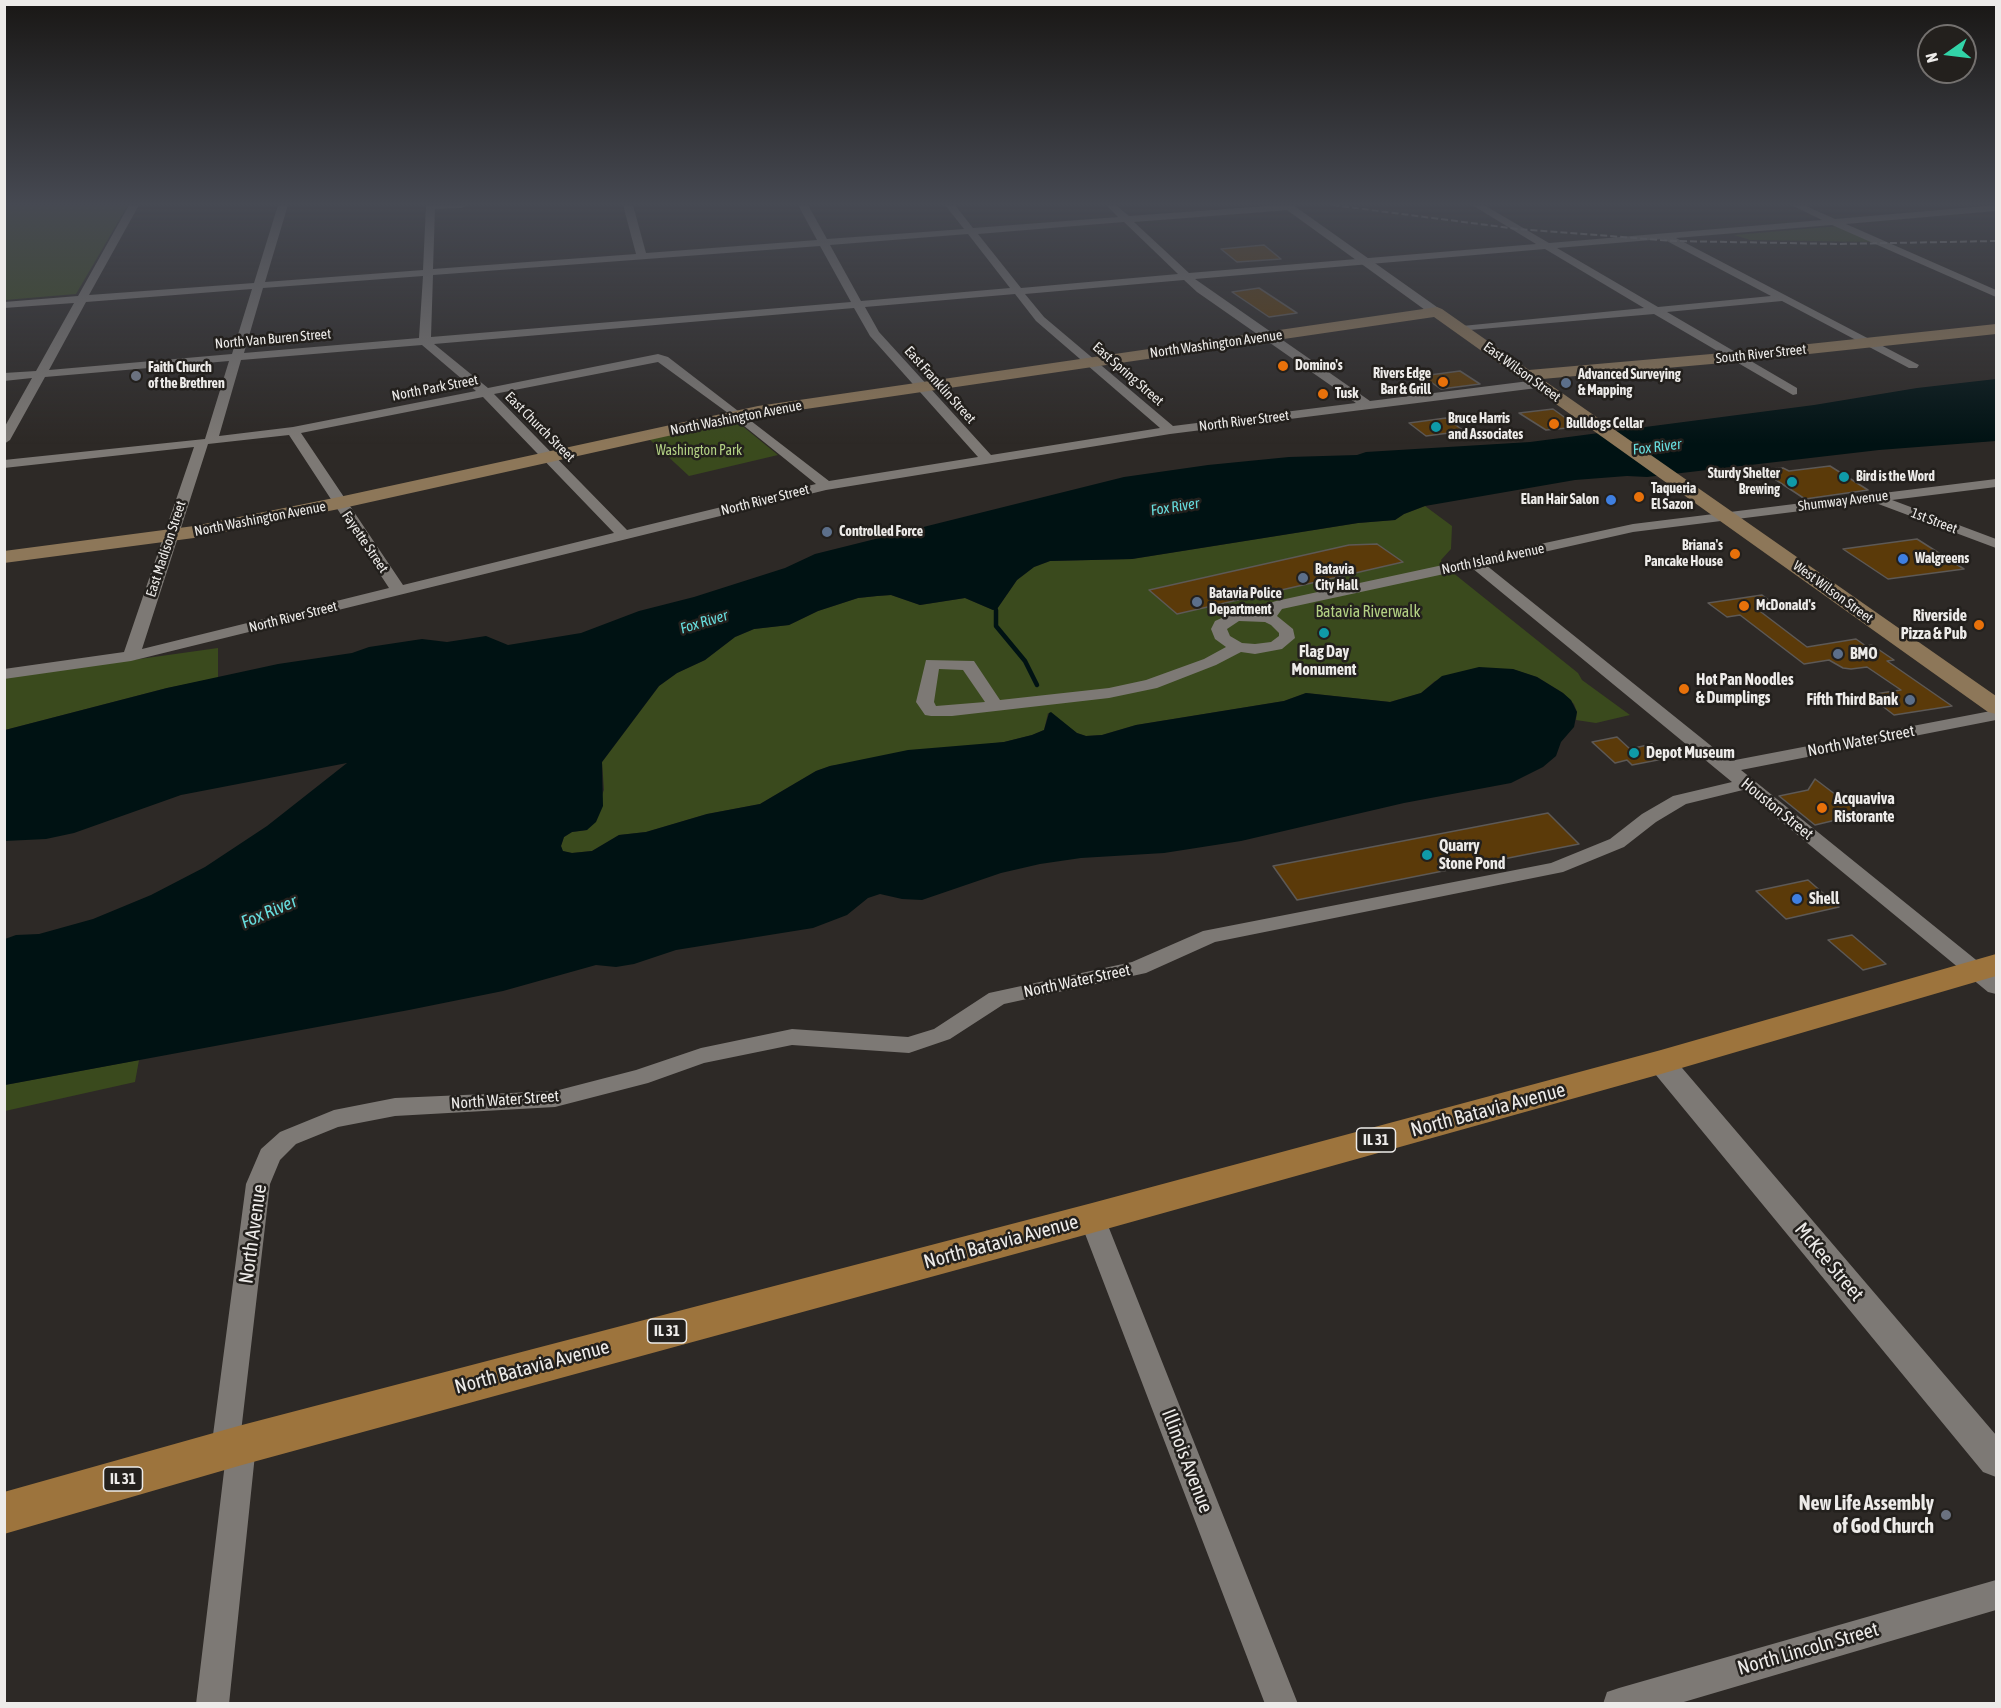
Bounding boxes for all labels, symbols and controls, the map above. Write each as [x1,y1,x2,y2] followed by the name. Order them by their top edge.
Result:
[1917,24,1977,84] north arrow
[1922,51,1941,65] text: N
[214,326,332,352] street label: North Van Buren Street
[1149,326,1283,362] street label: North Washington Avenue
[1480,338,1564,406] street label: East Wilson Street
[1089,339,1167,409] street label: East Spring Street
[1715,341,1807,367] street label: South River Street
[901,343,979,427] street label: East Franklin Street
[1295,358,1343,374] place label: Domino's
[1276,359,1290,373] marker: Domino's
[148,360,225,392] place label: Faith Church of the Brethren
[1373,366,1431,398] place label: Rivers Edge Bar & Grill
[1578,367,1681,400] place label: Advanced Surveying & Mapping
[129,369,143,383] marker: Faith Church of the Brethren
[390,371,480,405] street label: North Park Street
[1436,375,1450,389] marker: Rivers Edge Bar & Grill
[1559,376,1573,390] marker: Advanced Surveying & Mapping
[1335,386,1358,402] place label: Tusk
[1316,387,1330,401] marker: Tusk
[502,389,578,465] street label: East Church Street
[669,397,803,439] street label: North Washington Avenue
[1198,407,1290,435] street label: North River Street
[1448,411,1523,443] place label: Bruce Harris and Associates
[1566,416,1643,432] place label: Bulldogs Cellar
[1547,417,1561,431] marker: Bulldogs Cellar
[1429,420,1443,434] marker: Bruce Harris and Associates
[1632,435,1682,459] water label: Fox River
[656,443,742,459] park label: Washington Park
[1708,466,1780,498] place label: Sturdy Shelter Brewing
[1856,469,1935,485] place label: Bird is the Word
[1837,470,1851,484] marker: Bird is the Word
[1785,475,1799,489] marker: Sturdy Shelter Brewing
[719,481,811,519] street label: North River Street
[1651,481,1696,514] place label: Taqueria El Sazon
[1797,487,1889,515] street label: Shumway Avenue
[1632,490,1646,504] marker: Taqueria El Sazon
[1521,492,1599,508] place label: Elan Hair Salon
[1604,493,1618,507] marker: Elan Hair Salon
[1149,494,1201,520] water label: Fox River
[193,498,327,540] street label: North Washington Avenue
[143,499,189,599] street label: East Madison Street
[1908,505,1960,537] street label: 1st Street
[338,508,392,576] street label: Fayette Street
[839,524,923,540] place label: Controlled Force
[820,525,834,539] marker: Controlled Force
[1645,538,1723,570] place label: Briana's Pancake House
[1440,540,1546,578] street label: North Island Avenue
[1728,547,1742,561] marker: Briana's Pancake House
[1915,551,1969,567] place label: Walgreens
[1896,552,1910,566] marker: Walgreens
[1790,557,1876,627] street label: West Wilson Street
[1315,562,1358,594] place label: Batavia City Hall
[1296,571,1310,585] marker: Batavia City Hall
[1209,586,1282,618] place label: Batavia Police Department
[1190,595,1204,609] marker: Batavia Police Department
[247,598,339,636] street label: North River Street
[1756,598,1816,614] place label: McDonald's
[1737,599,1751,613] marker: McDonald's
[1315,602,1421,622] park label: Batavia Riverwalk
[678,606,730,638] water label: Fox River
[1901,606,1967,644] place label: Riverside Pizza & Pub
[1972,618,1986,632] marker: Riverside Pizza & Pub
[1317,626,1331,640] marker: Flag Day Monument
[1292,642,1356,680] place label: Flag Day Monument
[1850,644,1878,664] place label: BMO
[1831,647,1845,661] marker: BMO
[1696,670,1794,708] place label: Hot Pan Noodles & Dumplings
[1677,682,1691,696] marker: Hot Pan Noodles & Dumplings
[1806,690,1898,710] place label: Fifth Third Bank
[1903,693,1917,707] marker: Fifth Third Bank
[1806,721,1916,761] street label: North Water Street
[1646,743,1735,763] place label: Depot Museum
[1627,746,1641,760] marker: Depot Museum
[1737,774,1817,844] street label: Houston Street
[1834,789,1895,827] place label: Acquaviva Ristorante
[1815,801,1829,815] marker: Acquaviva Ristorante
[1439,836,1505,874] place label: Quarry Stone Pond
[1420,848,1434,862] marker: Quarry Stone Pond
[1809,889,1839,909] place label: Shell
[238,891,300,933] water label: Fox River
[1790,892,1804,906] marker: Shell
[1022,960,1132,1002] street label: North Water Street
[1408,1078,1568,1142] street label: North Batavia Avenue
[450,1087,560,1113] street label: North Water Street
[1356,1128,1396,1152] road number: IL 31
[234,1183,272,1285] street label: North Avenue
[921,1210,1081,1274] street label: North Batavia Avenue
[1789,1218,1869,1306] street label: McKee Street
[648,1319,686,1343] road number: IL 31
[452,1335,612,1399] street label: North Batavia Avenue
[1156,1406,1218,1516] street label: Illinois Avenue
[104,1467,142,1491] road number: IL 31
[1799,1492,1934,1539] place label: New Life Assembly of God Church
[1939,1508,1953,1522] marker: New Life Assembly of God Church
[1735,1617,1881,1681] street label: North Lincoln Street

